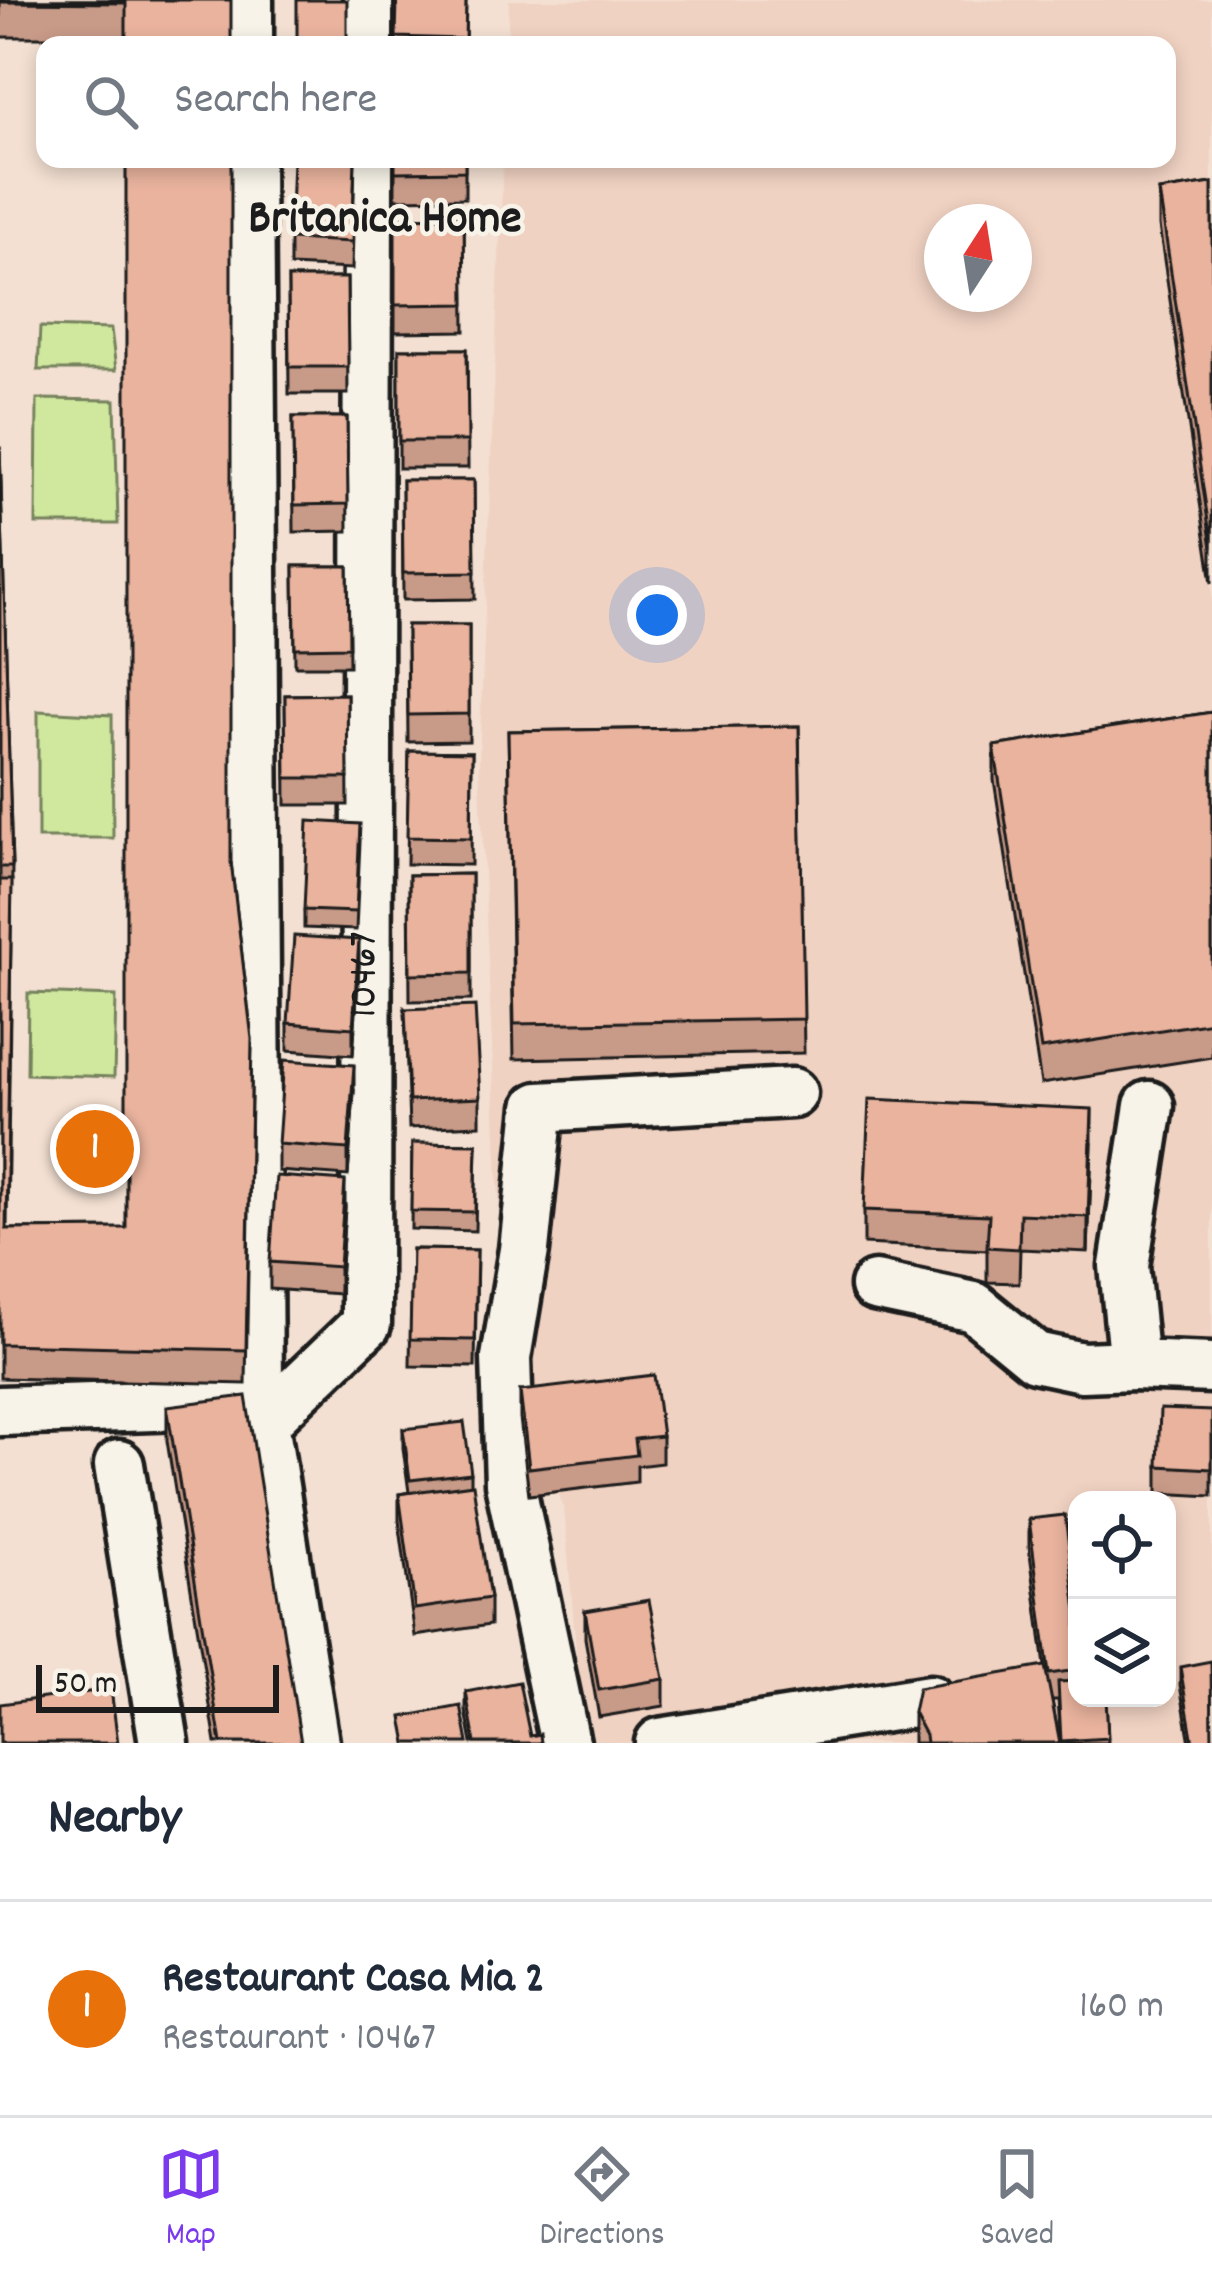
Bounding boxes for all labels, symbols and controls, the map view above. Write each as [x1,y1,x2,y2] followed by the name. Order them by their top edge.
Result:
[36,36,1176,168] search box
[78,69,144,135] icon: search
[174,70,377,134] text: Search here
[248,187,522,256] district label: Britanica Home
[924,204,1032,312] north arrow
[627,585,687,645] your location
[337,931,397,1017] street label: 10467
[56,1104,134,1194] pin: 1
[1068,1491,1176,1707] map controls
[1068,1491,1176,1599] button: locate
[1068,1599,1176,1707] button: layers
[36,1659,279,1712] scale bar
[54,1662,118,1709] text: 50 m
[48,1785,181,1857] text: Nearby
[162,1949,545,2013] text: Restaurant Casa Mia 2
[83,1981,91,2036] text: 1
[1079,1981,1164,2036] text: 160 m
[162,2013,436,2068] text: Restaurant · 10467
[158,2141,224,2260] tab: Map
[540,2141,665,2260] tab: Directions
[980,2141,1054,2260] tab: Saved

